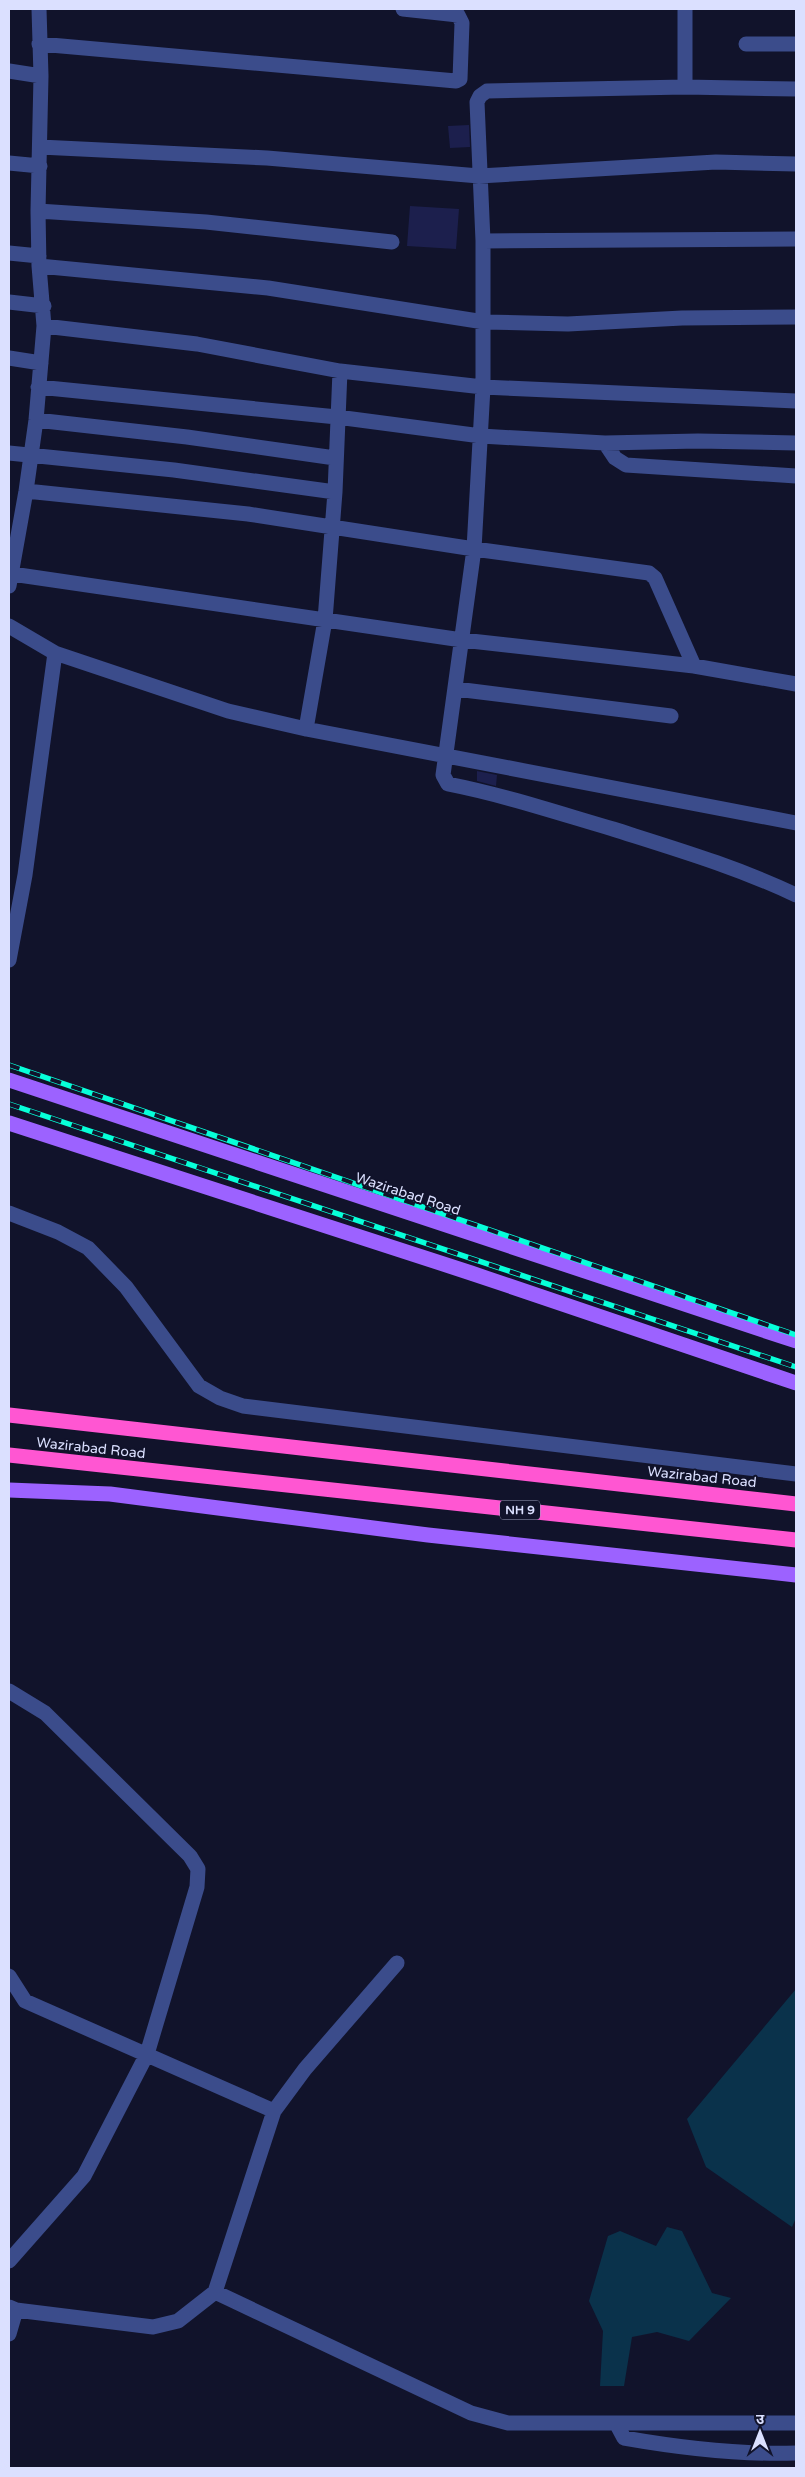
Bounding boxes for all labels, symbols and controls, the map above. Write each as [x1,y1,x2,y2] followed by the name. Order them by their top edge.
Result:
[353,1169,463,1219] street label: Wazirabad Road
[36,1434,146,1462] street label: Wazirabad Road
[647,1463,757,1491] street label: Wazirabad Road
[500,1500,540,1520] road number: NH 9
[735,2407,785,2457] north arrow
[756,2411,765,2428] text: उ

